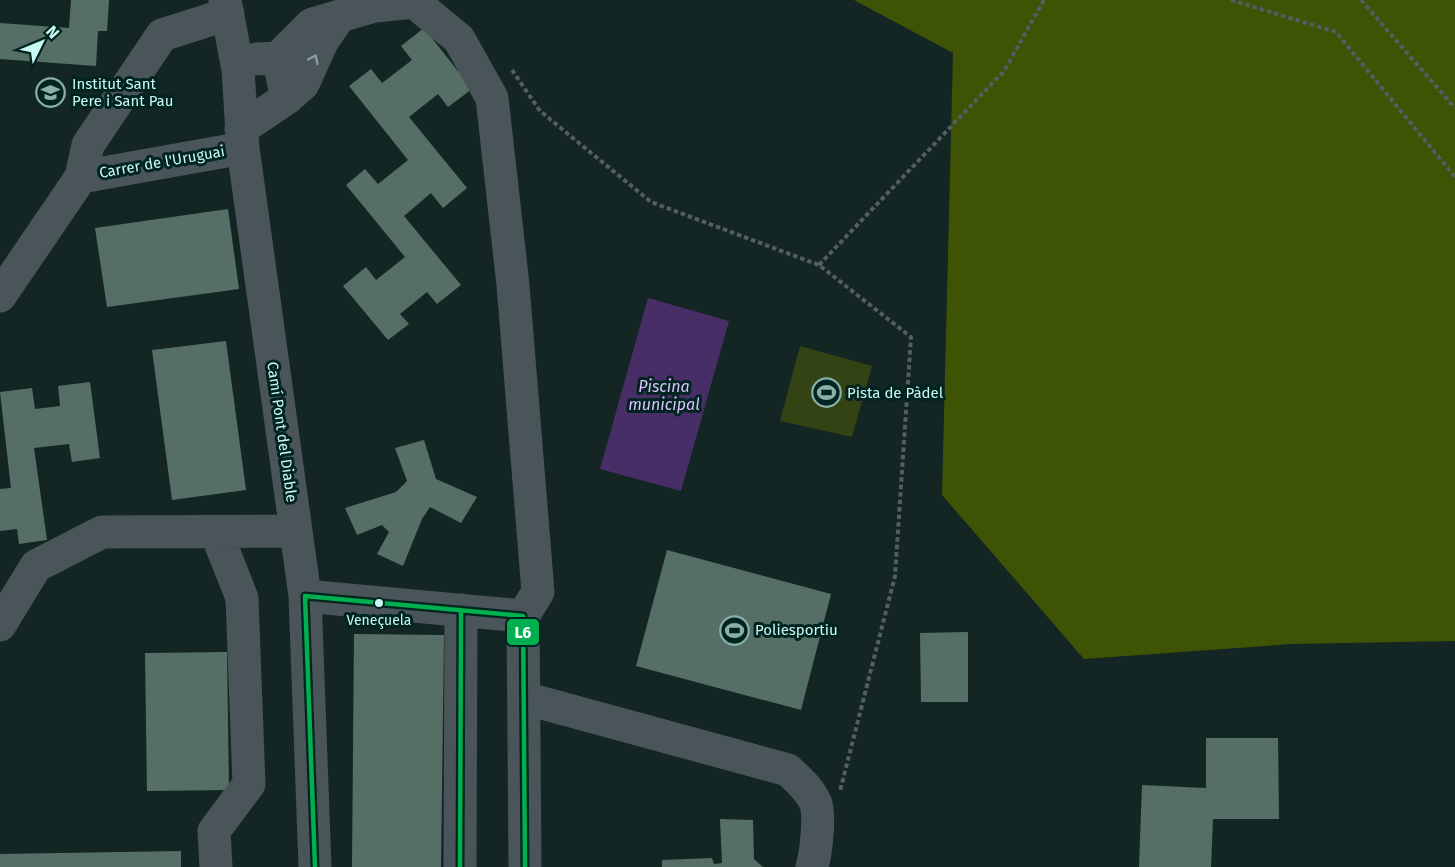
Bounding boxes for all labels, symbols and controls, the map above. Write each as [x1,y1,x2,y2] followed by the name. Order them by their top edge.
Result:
[12,12,72,72] north arrow
[42,22,63,42] text: N
[307,55,319,66] one-way arrow
[72,75,173,110] place label: Institut Sant Pere i Sant Pau
[35,77,67,109] school or university icon: Institut Sant Pere i Sant Pau
[98,142,226,182] street label: Carrer de l'Uruguai
[263,361,301,503] street label: Camí Pont del Diable
[628,377,700,414] water label: Piscina municipal
[810,377,842,409] sports icon: Pista de Pàdel
[847,384,944,402] place label: Pista de Pàdel
[373,597,385,609] marker: Veneçuela
[347,612,411,629] place label: Veneçuela
[718,614,750,646] sports icon: Poliesportiu
[506,618,540,646] line badge: L6
[755,621,838,639] place label: Poliesportiu
[515,623,531,642] text: L6

